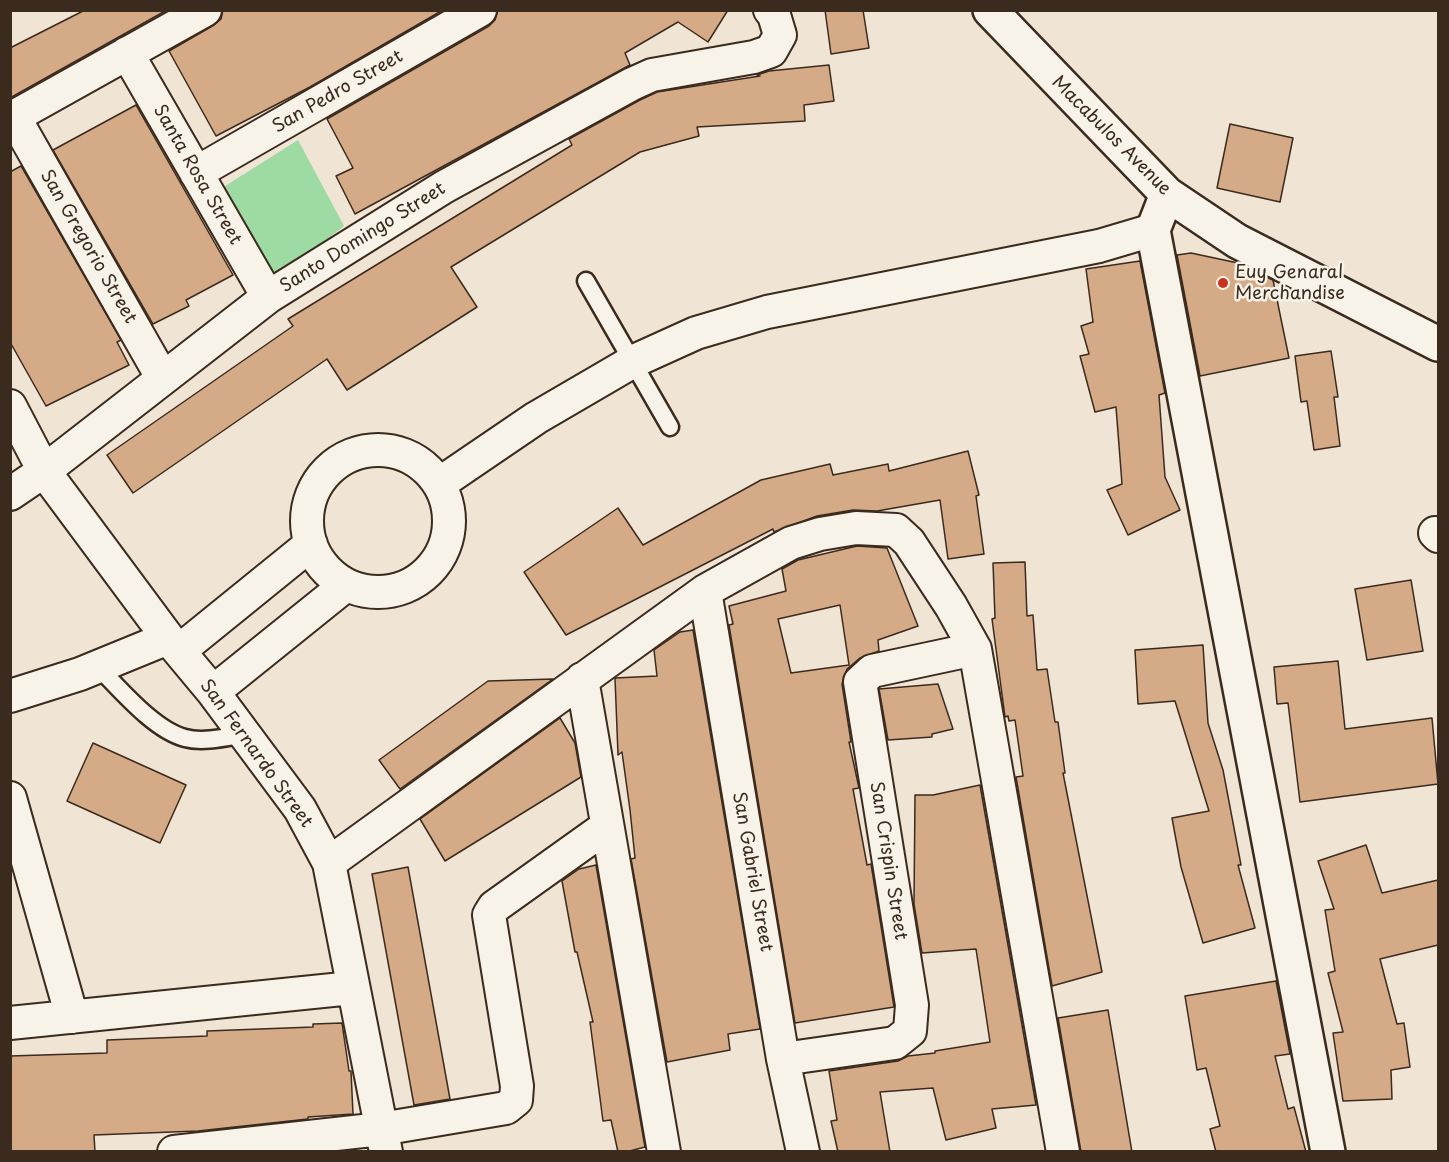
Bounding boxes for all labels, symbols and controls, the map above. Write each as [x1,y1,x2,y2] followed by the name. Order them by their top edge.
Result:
[269,46,407,138] street label: San Pedro Street
[1047,72,1175,200] street label: Macabulos Avenue
[148,101,246,249] street label: Santa Rosa Street
[35,166,141,328] street label: San Gregorio Street
[276,178,450,298] street label: Santo Domingo Street
[1235,262,1345,304] place label: Euy Genaral Merchandise
[1216,276,1230,290] marker: Euy Genaral Merchandise
[195,676,317,832] street label: San Fernardo Street
[865,780,911,942] street label: San Crispin Street
[727,790,777,954] street label: San Gabriel Street

